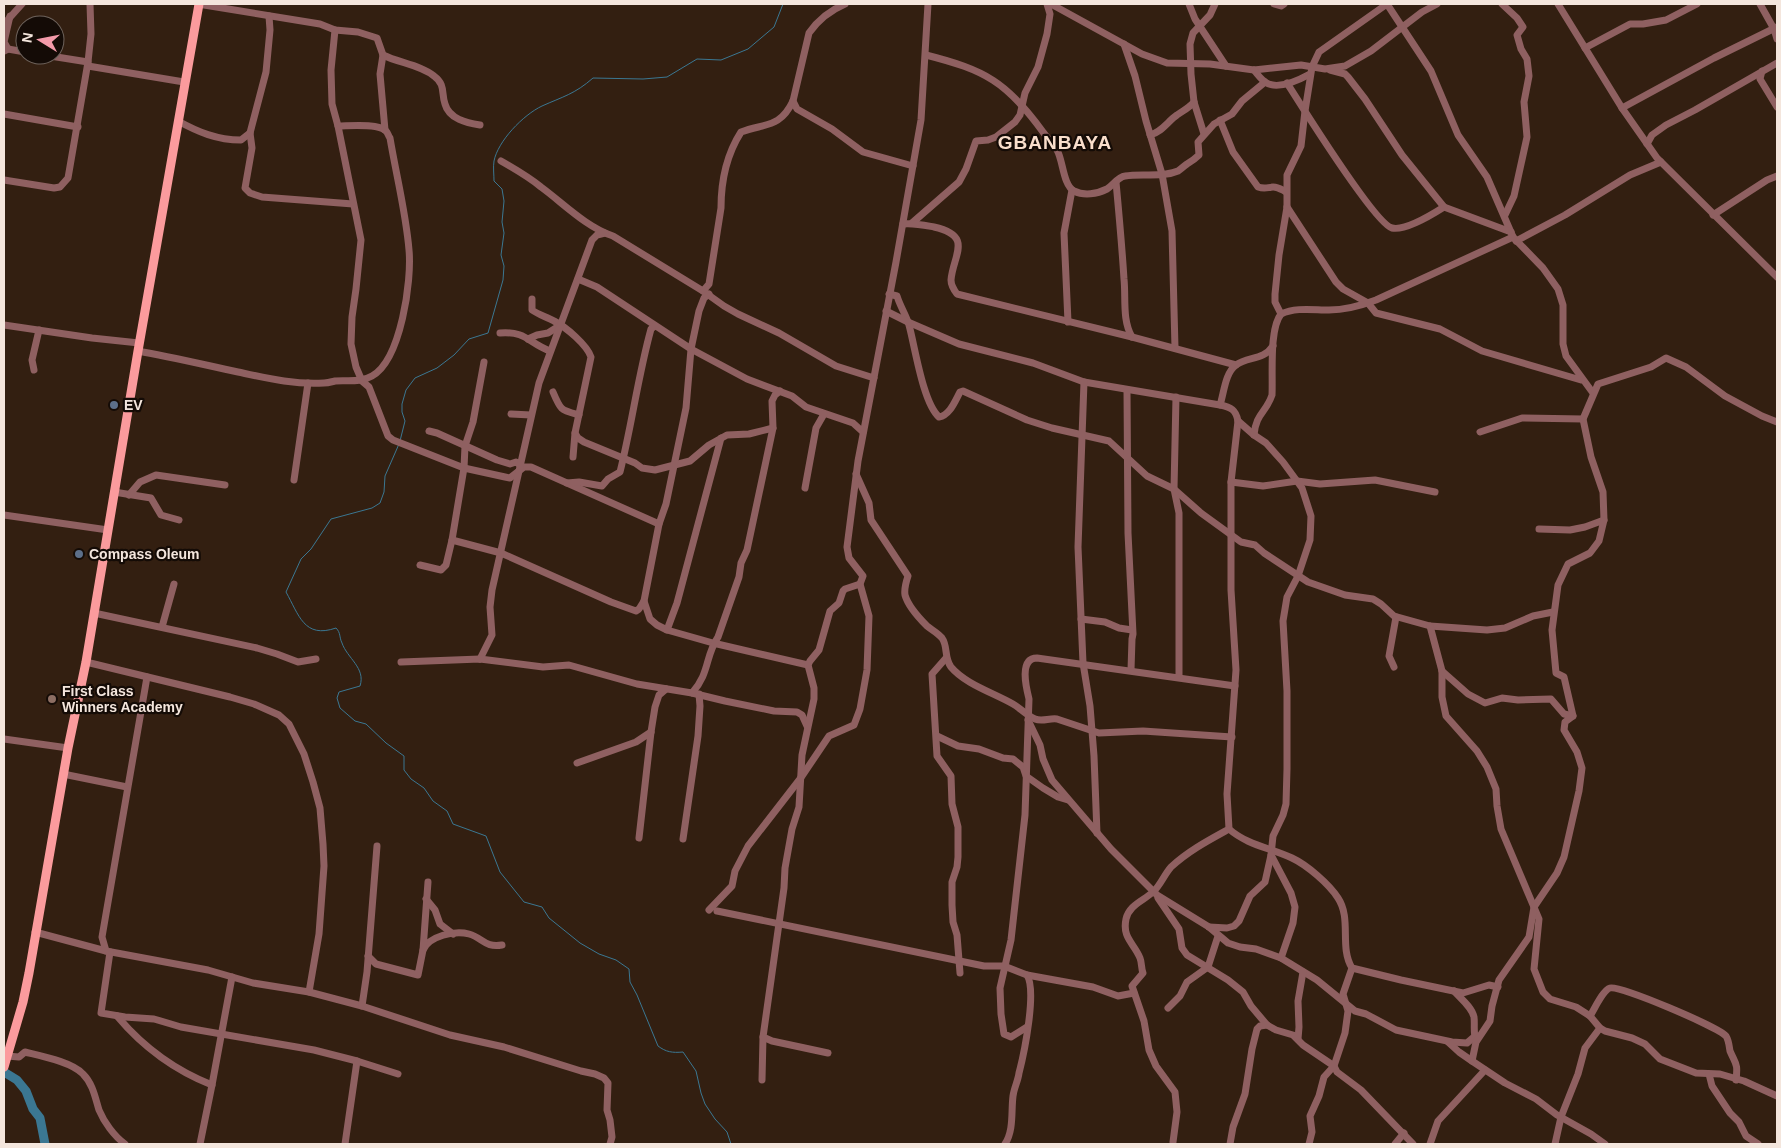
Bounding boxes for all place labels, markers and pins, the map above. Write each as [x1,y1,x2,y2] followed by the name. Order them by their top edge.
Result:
[124,397,143,413] place label: EV
[108,399,120,411] marker: EV
[89,546,199,562] place label: Compass Oleum
[73,548,85,560] marker: Compass Oleum
[62,683,183,715] place label: First Class Winners Academy
[46,693,58,705] marker: First Class Winners Academy

